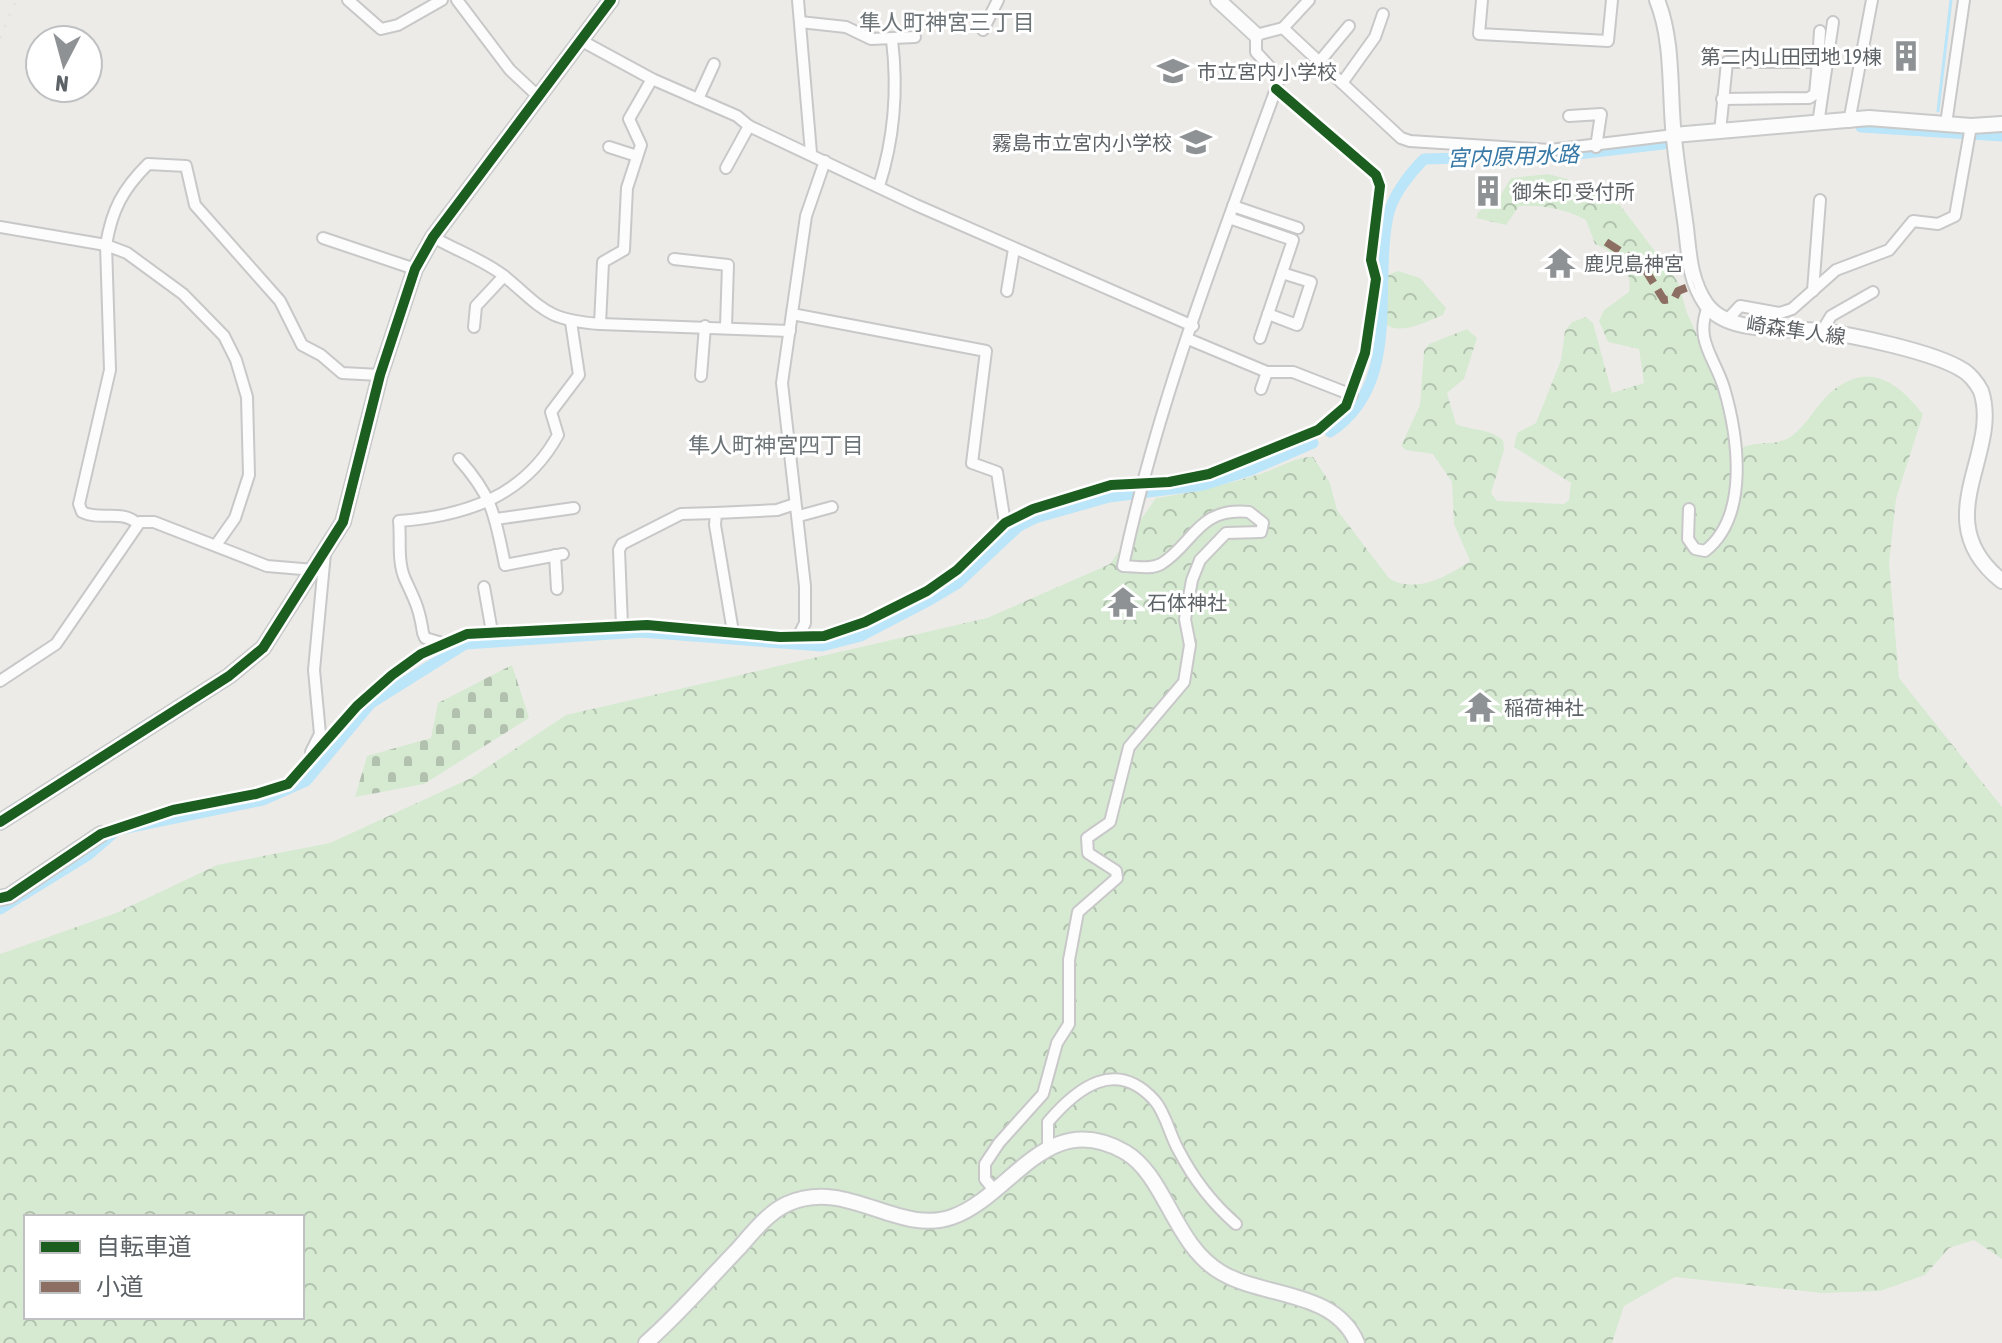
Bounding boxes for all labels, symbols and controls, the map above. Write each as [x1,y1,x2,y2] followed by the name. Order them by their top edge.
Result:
[859,9,1035,35] district label: 隼人町神宮三丁目
[24,24,104,104] north arrow
[1889,39,1923,73] building icon: 第二内山田団地 19棟
[1700,45,1882,68] place label: 第二内山田団地 19棟
[1156,54,1190,88] school or university icon: 市立宮内小学校
[1197,60,1337,83] place label: 市立宮内小学校
[54,70,70,97] text: N
[1179,125,1213,159] school or university icon: 霧島市立宮内小学校
[992,131,1172,154] place label: 霧島市立宮内小学校
[1447,141,1581,171] water label: 宮内原用水路
[1471,174,1505,208] building icon: 御朱印 受付所
[1512,180,1635,203] place label: 御朱印 受付所
[1543,246,1577,280] temple icon: 鹿児島神宮
[1584,252,1684,275] place label: 鹿児島神宮
[1745,312,1847,348] street label: 崎森隼人線
[688,432,864,458] district label: 隼人町神宮四丁目
[1106,585,1140,619] temple icon: 石体神社
[1147,591,1227,614] place label: 石体神社
[1463,690,1497,724] temple icon: 稲荷神社
[1504,696,1584,719] place label: 稲荷神社
[24,1215,304,1319] legend
[96,1233,192,1260] text: 自転車道
[96,1273,144,1300] text: 小道

